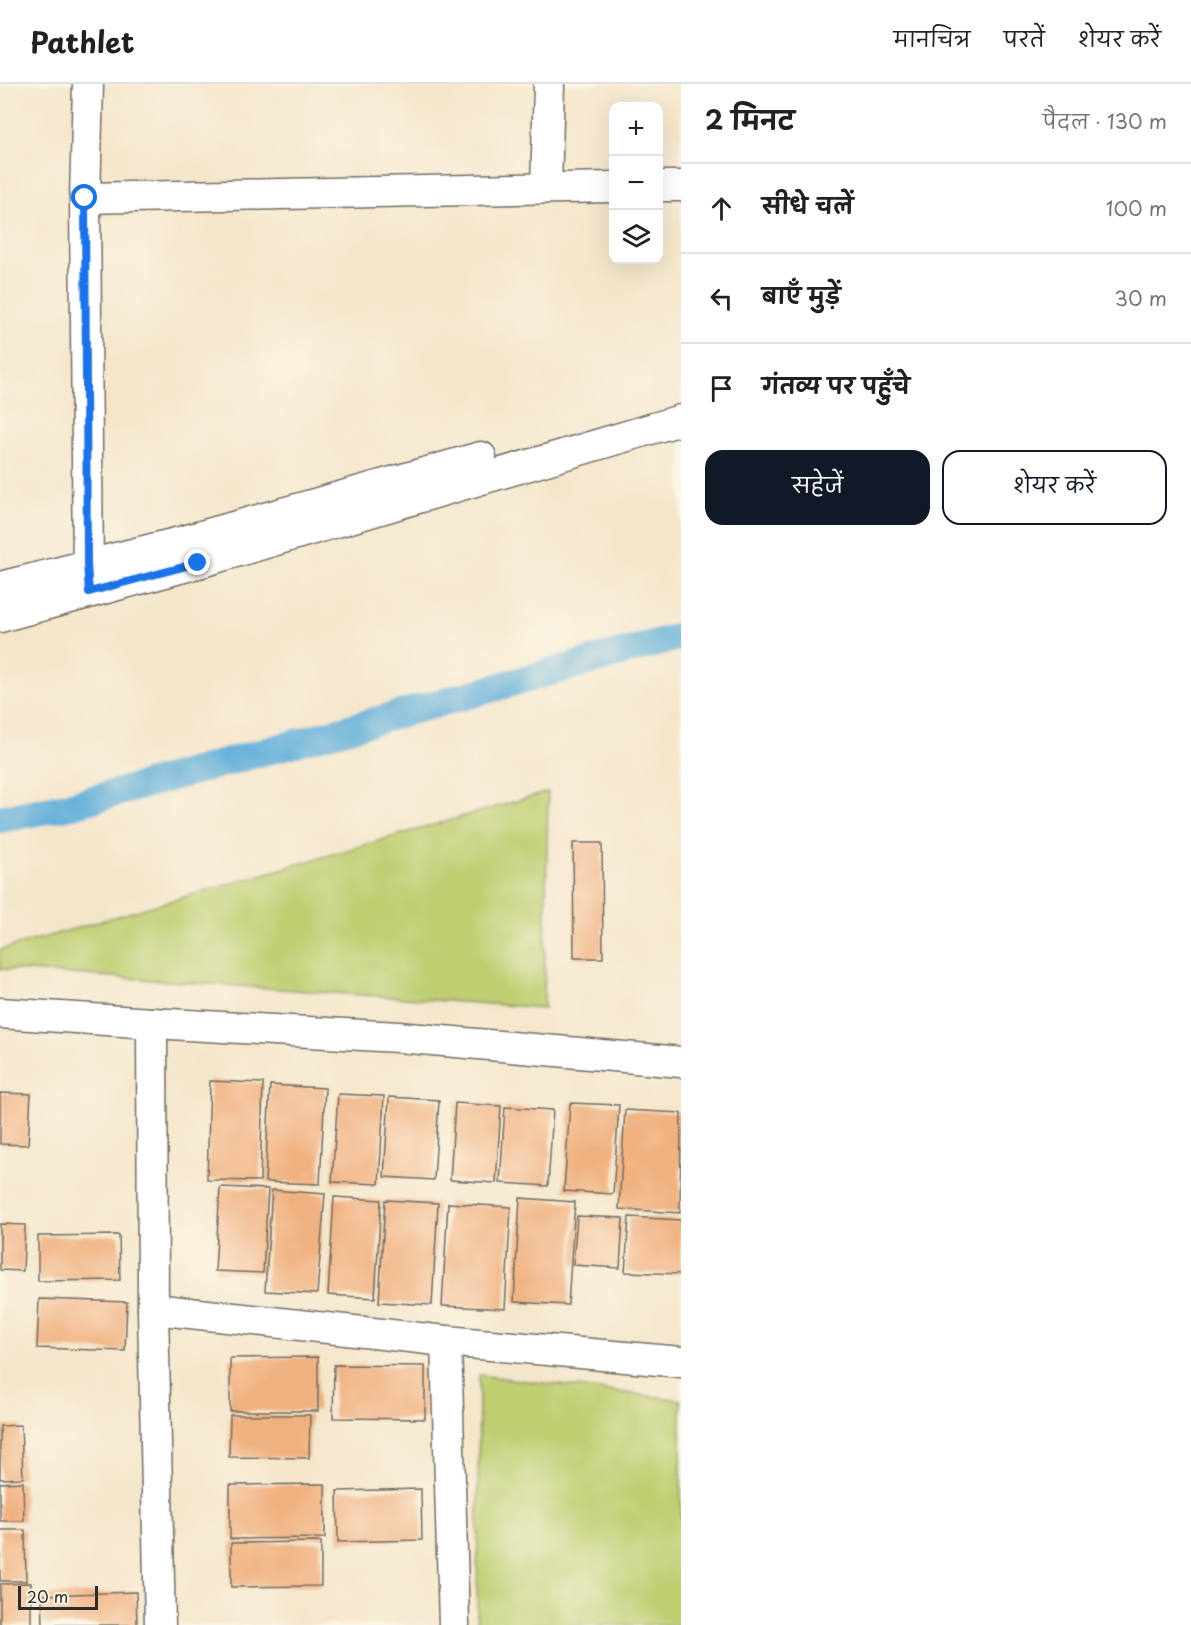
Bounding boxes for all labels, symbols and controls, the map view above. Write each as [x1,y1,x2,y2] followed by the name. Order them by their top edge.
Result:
[30,20,134,63] text: Pathlet
[894,22,971,54] text: मानचित्र
[1004,22,1045,54] text: परतें
[1078,22,1161,54] text: शेयर करें
[705,100,795,139] text: 2 मिनट
[609,102,663,264] map controls
[609,102,663,156] button: +
[1043,106,1167,136] text: पैदल · 130 m
[609,156,663,210] button: −
[71,184,97,210] route start
[762,188,854,221] text: सीधे चलें
[705,192,738,225] icon: ahead
[1106,193,1167,223] text: 100 m
[609,210,663,264] button: layers
[762,278,841,311] text: बाएँ मुड़ें
[705,282,738,315] icon: left
[1114,283,1167,313] text: 30 m
[762,368,910,401] text: गंतव्य पर पहुँचे
[705,372,738,405] icon: arrive
[705,450,930,525] button: सहेजें
[942,450,1167,525] button: शेयर करें
[184,549,210,575] route end
[18,1583,98,1610] scale bar
[27,1584,68,1608] text: 20 m

